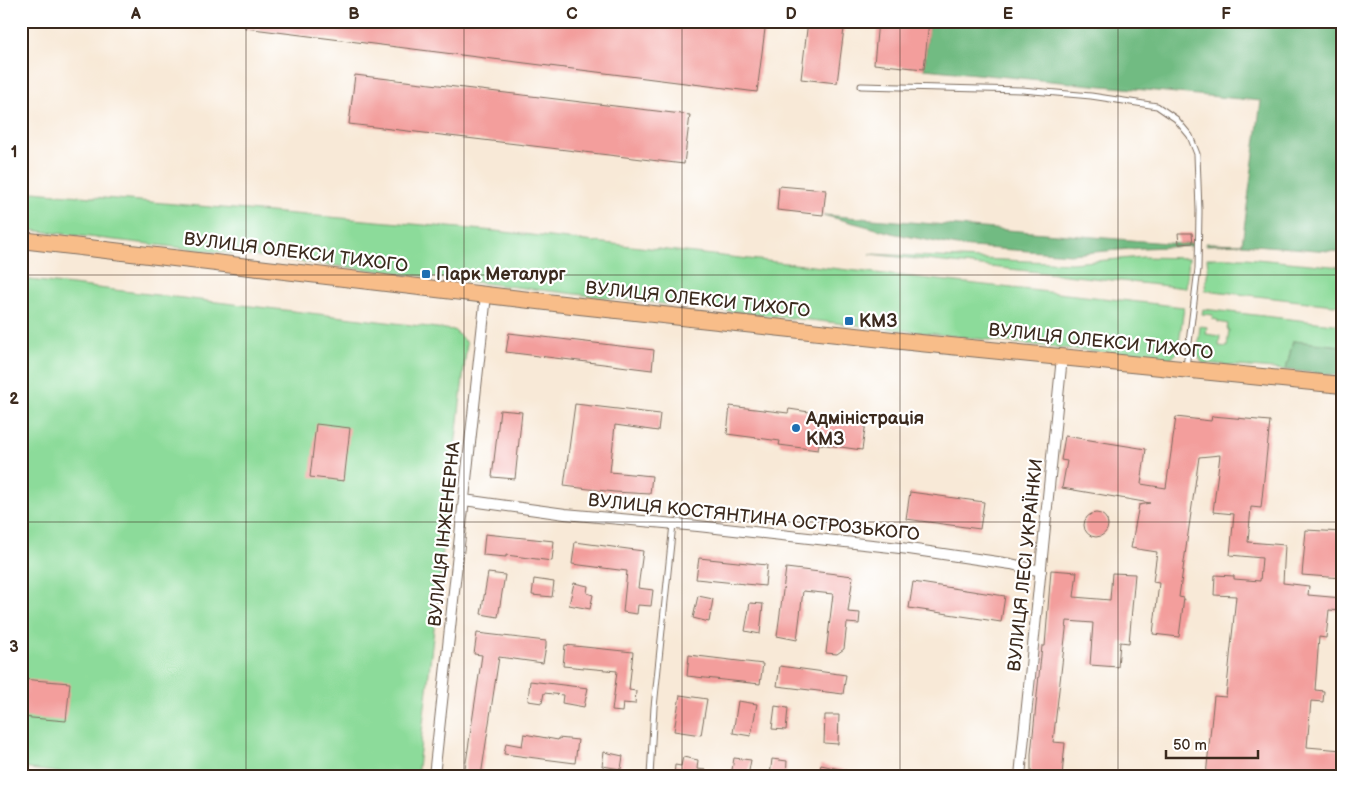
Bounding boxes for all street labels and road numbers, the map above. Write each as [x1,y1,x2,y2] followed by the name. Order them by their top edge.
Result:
[183,228,409,277] street label: ВУЛИЦЯ ОЛЕКСИ ТИХОГО
[585,277,811,322] street label: ВУЛИЦЯ ОЛЕКСИ ТИХОГО
[988,319,1214,364] street label: ВУЛИЦЯ ОЛЕКСИ ТИХОГО
[424,440,465,628] street label: ВУЛИЦЯ ІНЖЕНЕРНА
[1003,458,1047,672] street label: ВУЛИЦЯ ЛЕСІ УКРАЇНКИ
[587,490,921,545] street label: ВУЛИЦЯ КОСТЯНТИНА ОСТРОЗЬКОГО

